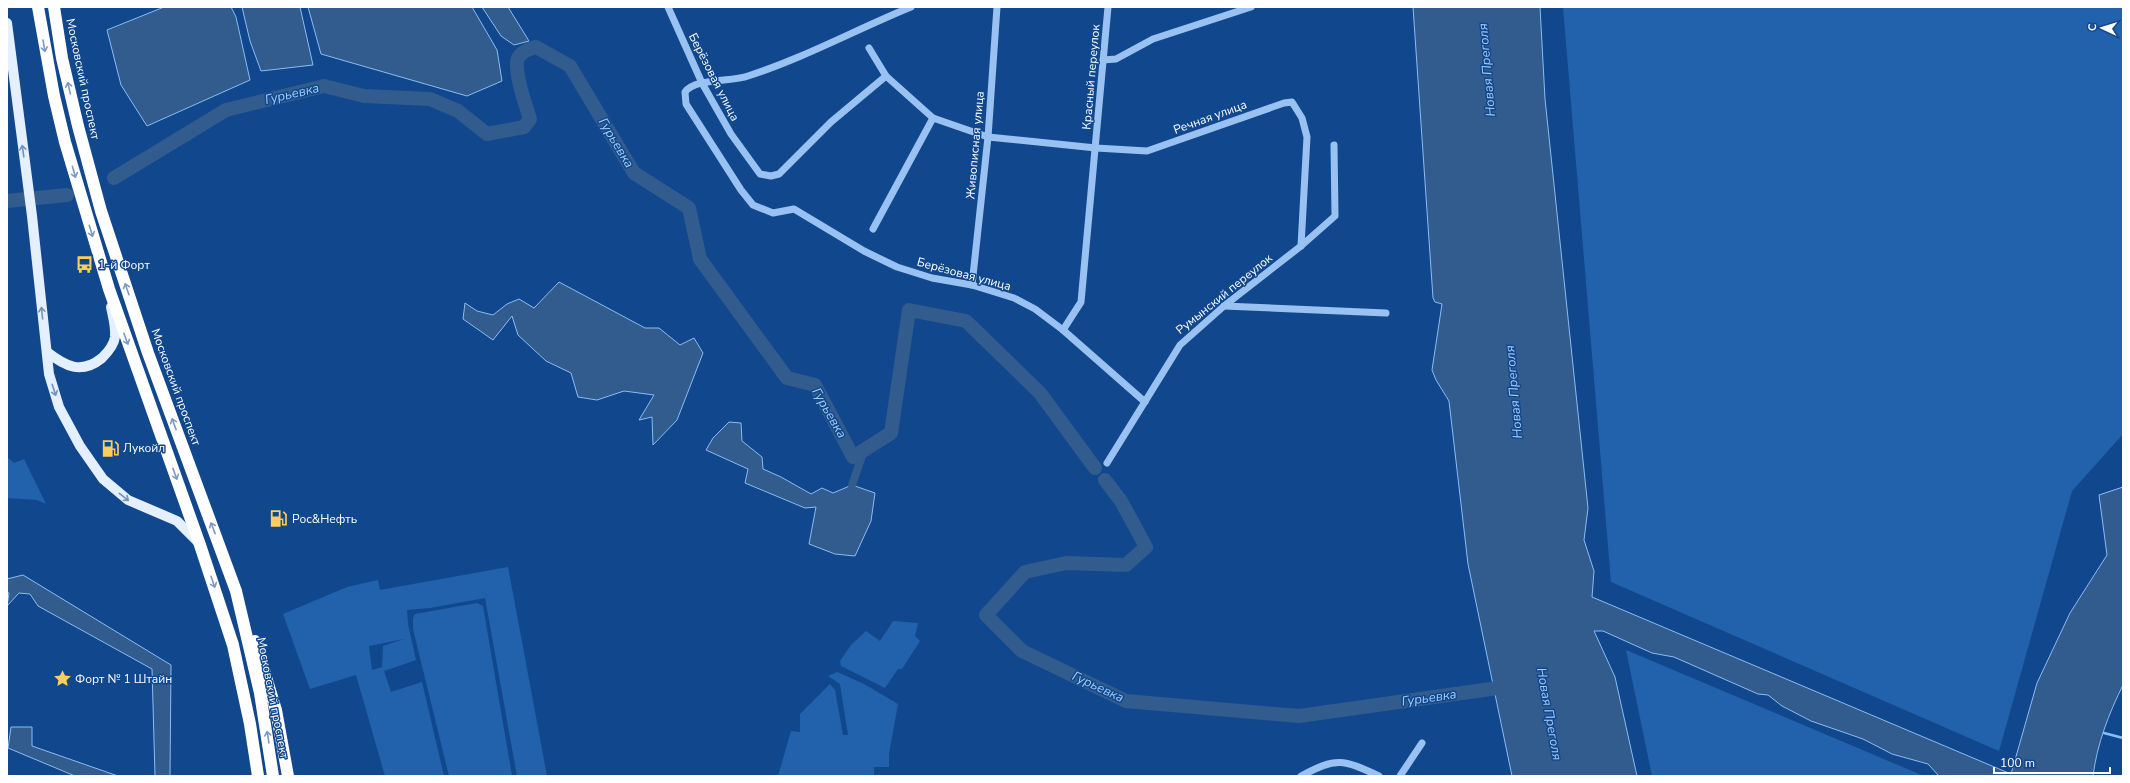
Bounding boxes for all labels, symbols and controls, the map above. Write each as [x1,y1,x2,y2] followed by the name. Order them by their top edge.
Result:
[2082,8,2122,48] north arrow
[62,17,104,142] street label: Московский проспект
[1078,23,1104,130] street label: Красный переулок
[1474,23,1500,117] water label: Новая Преголя
[2085,23,2100,32] text: С
[685,30,743,124] street label: Берёзовая улица
[41,39,49,52] one-way arrow
[263,79,321,109] water label: Гурьевка
[64,81,72,94] one-way arrow
[962,90,988,200] street label: Живописная улица
[1171,96,1249,138] street label: Речная улица
[594,115,638,171] water label: Гурьевка
[19,145,27,158] one-way arrow
[71,165,78,178] one-way arrow
[88,224,95,237] one-way arrow
[1172,250,1276,338] street label: Румынский переулок
[915,254,1013,294] street label: Берёзовая улица
[75,255,95,275] bus stop icon: 1-й Форт
[98,257,150,273] place label: 1-й Форт
[122,284,130,296] one-way arrow
[39,307,46,320] one-way arrow
[147,326,205,448] street label: Московский проспект
[123,332,131,344] one-way arrow
[1501,345,1527,439] water label: Новая Преголя
[51,383,58,396] one-way arrow
[807,385,851,441] water label: Гурьевка
[170,418,178,430] one-way arrow
[100,438,120,458] fuel station icon: Лукойл
[123,440,165,456] place label: Лукойл
[172,468,179,481] one-way arrow
[119,493,130,501] one-way arrow
[269,509,289,529] fuel station icon: Рос&Нефть
[292,511,357,527] place label: Рос&Нефть
[208,523,216,535] one-way arrow
[209,575,217,587] one-way arrow
[253,636,293,761] street label: Московский проспект
[1532,666,1566,762] water label: Новая Преголя
[1069,667,1127,707] water label: Гурьевка
[52,669,72,689] place icon: Форт № 1 Штайн
[75,671,172,687] place label: Форт № 1 Штайн
[1400,685,1458,711] water label: Гурьевка
[264,731,272,744] one-way arrow
[1994,749,2110,775] scale bar
[2000,755,2035,771] text: 100 m

